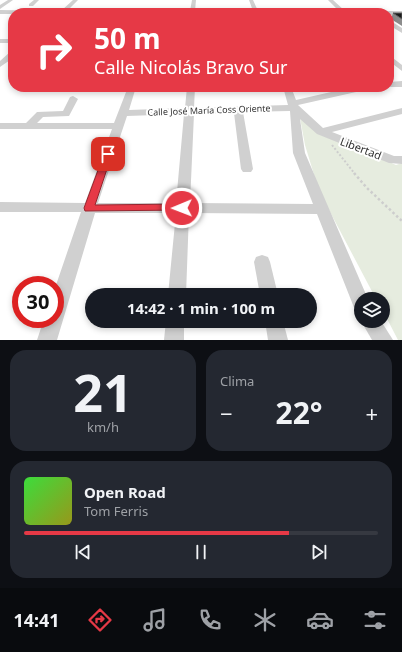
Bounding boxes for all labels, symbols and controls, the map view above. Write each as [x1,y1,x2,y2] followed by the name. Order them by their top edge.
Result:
[94,19,161,57] text: 50 m
[28,24,80,76] icon: right
[94,55,288,79] text: Calle Nicolás Bravo Sur
[147,101,271,119] street label: Calle José María Coss Oriente
[338,133,384,163] street label: Libertad
[91,137,125,171] pin
[97,143,119,165] icon: arrive
[161,187,203,229] position arrow
[12,276,64,328] speed limit sign: 30
[354,292,390,328] map controls
[354,292,390,328] button: layers
[127,298,275,318] text: 14:42 · 1 min · 100 m
[73,356,133,427] text: 21
[220,372,254,390] text: Clima
[275,392,323,433] text: 22°
[220,398,233,428] text: −
[365,398,378,428] text: +
[87,418,119,436] text: km/h
[84,482,166,502] text: Open Road
[84,502,148,520] text: Tom Ferris
[72,541,94,563] icon: previous
[190,541,212,563] icon: pause
[308,541,330,563] icon: next
[86,606,114,634] icon: directions
[141,606,169,634] icon: music
[196,606,224,634] icon: phone
[251,606,279,634] icon: climate
[306,606,334,634] icon: car
[361,606,389,634] icon: filters
[13,608,60,632] text: 14:41

